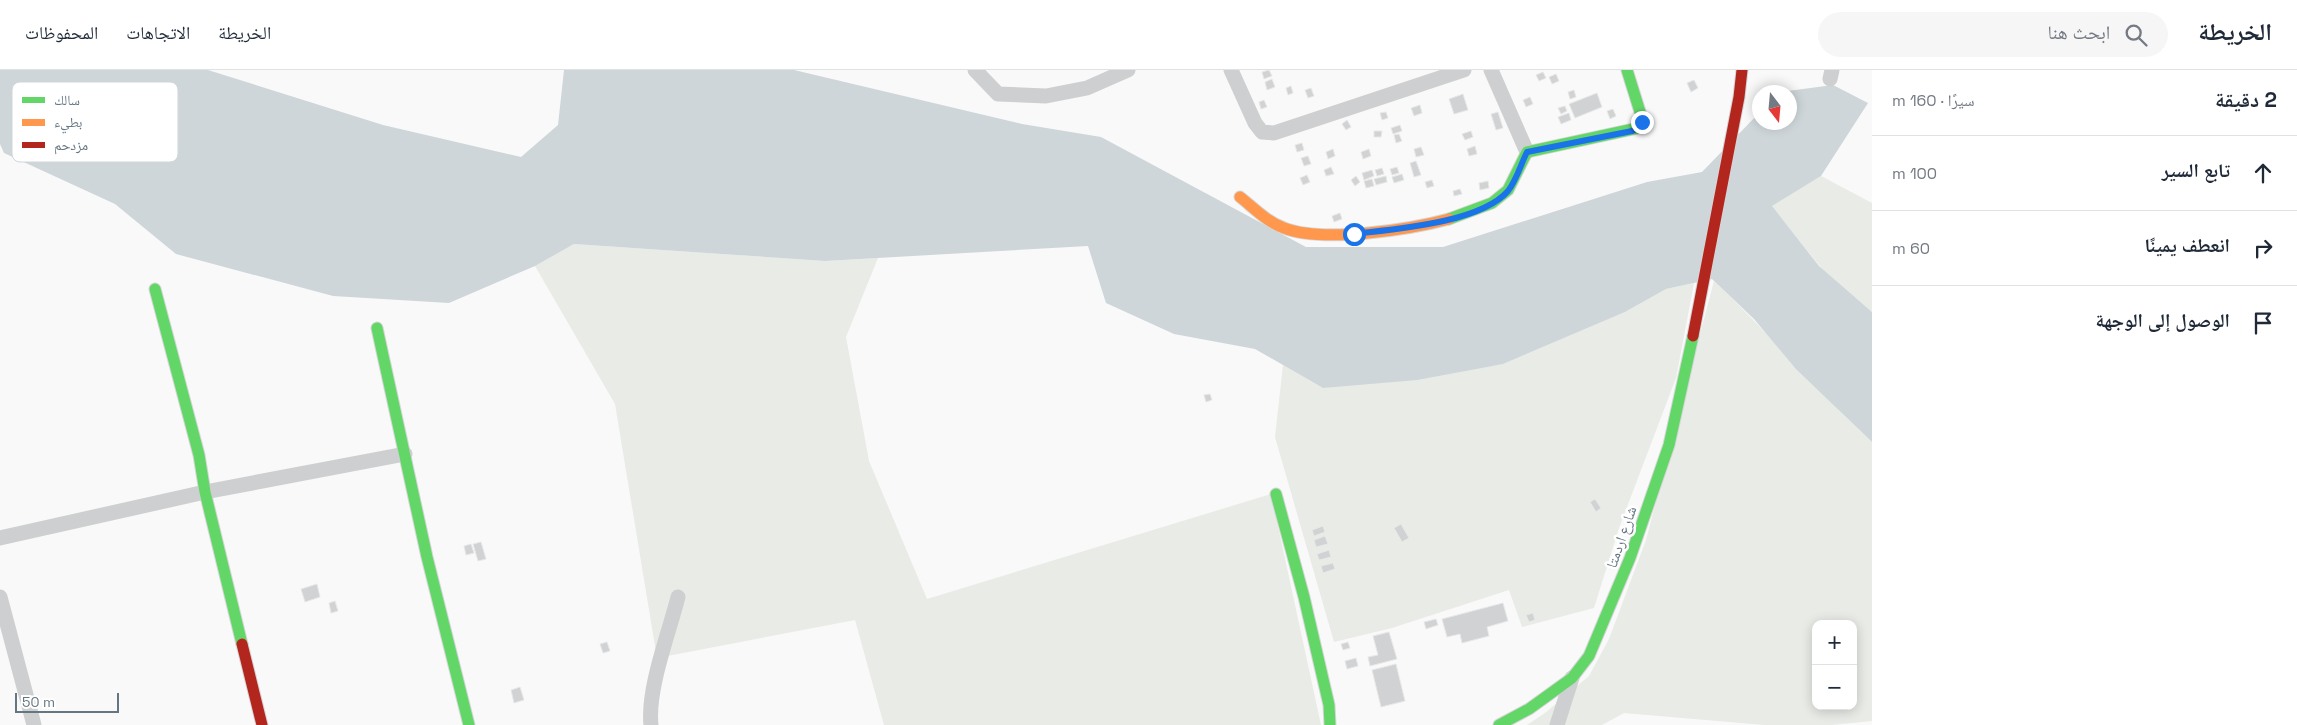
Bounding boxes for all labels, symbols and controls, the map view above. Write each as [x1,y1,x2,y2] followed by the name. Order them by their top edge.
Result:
[1818,12,2168,57] search box
[2198,16,2272,47] text: الخريطة
[2048,20,2110,45] text: ابحث هنا
[25,21,98,44] text: المحفوظات
[126,21,190,44] text: الاتجاهات
[218,21,271,44] text: الخريطة
[2122,21,2150,49] icon: search
[12,82,178,162] legend
[1752,85,1797,130] north arrow
[2215,86,2277,113] text: 2 دقيقة
[1892,90,1974,111] text: سيرًا · 160 m
[54,91,80,109] text: سالك
[1631,111,1654,134] route end
[54,113,83,134] text: بطيء
[54,136,88,155] text: مزدحم
[2162,158,2230,183] text: تابع السير
[2249,159,2277,187] icon: ahead
[1892,163,1937,184] text: 100 m
[1343,223,1366,246] route start
[2145,233,2230,258] text: انعطف يمينًا
[2249,234,2277,262] icon: right
[1892,238,1930,259] text: 60 m
[2095,308,2230,333] text: الوصول إلى الوجهة
[2249,309,2277,337] icon: arrive
[1602,504,1641,571] street label: شارع اردمتا
[1812,620,1857,710] map controls
[1812,620,1857,665] button: +
[1812,665,1857,710] button: −
[15,690,119,713] scale bar
[22,693,55,711] text: 50 m

